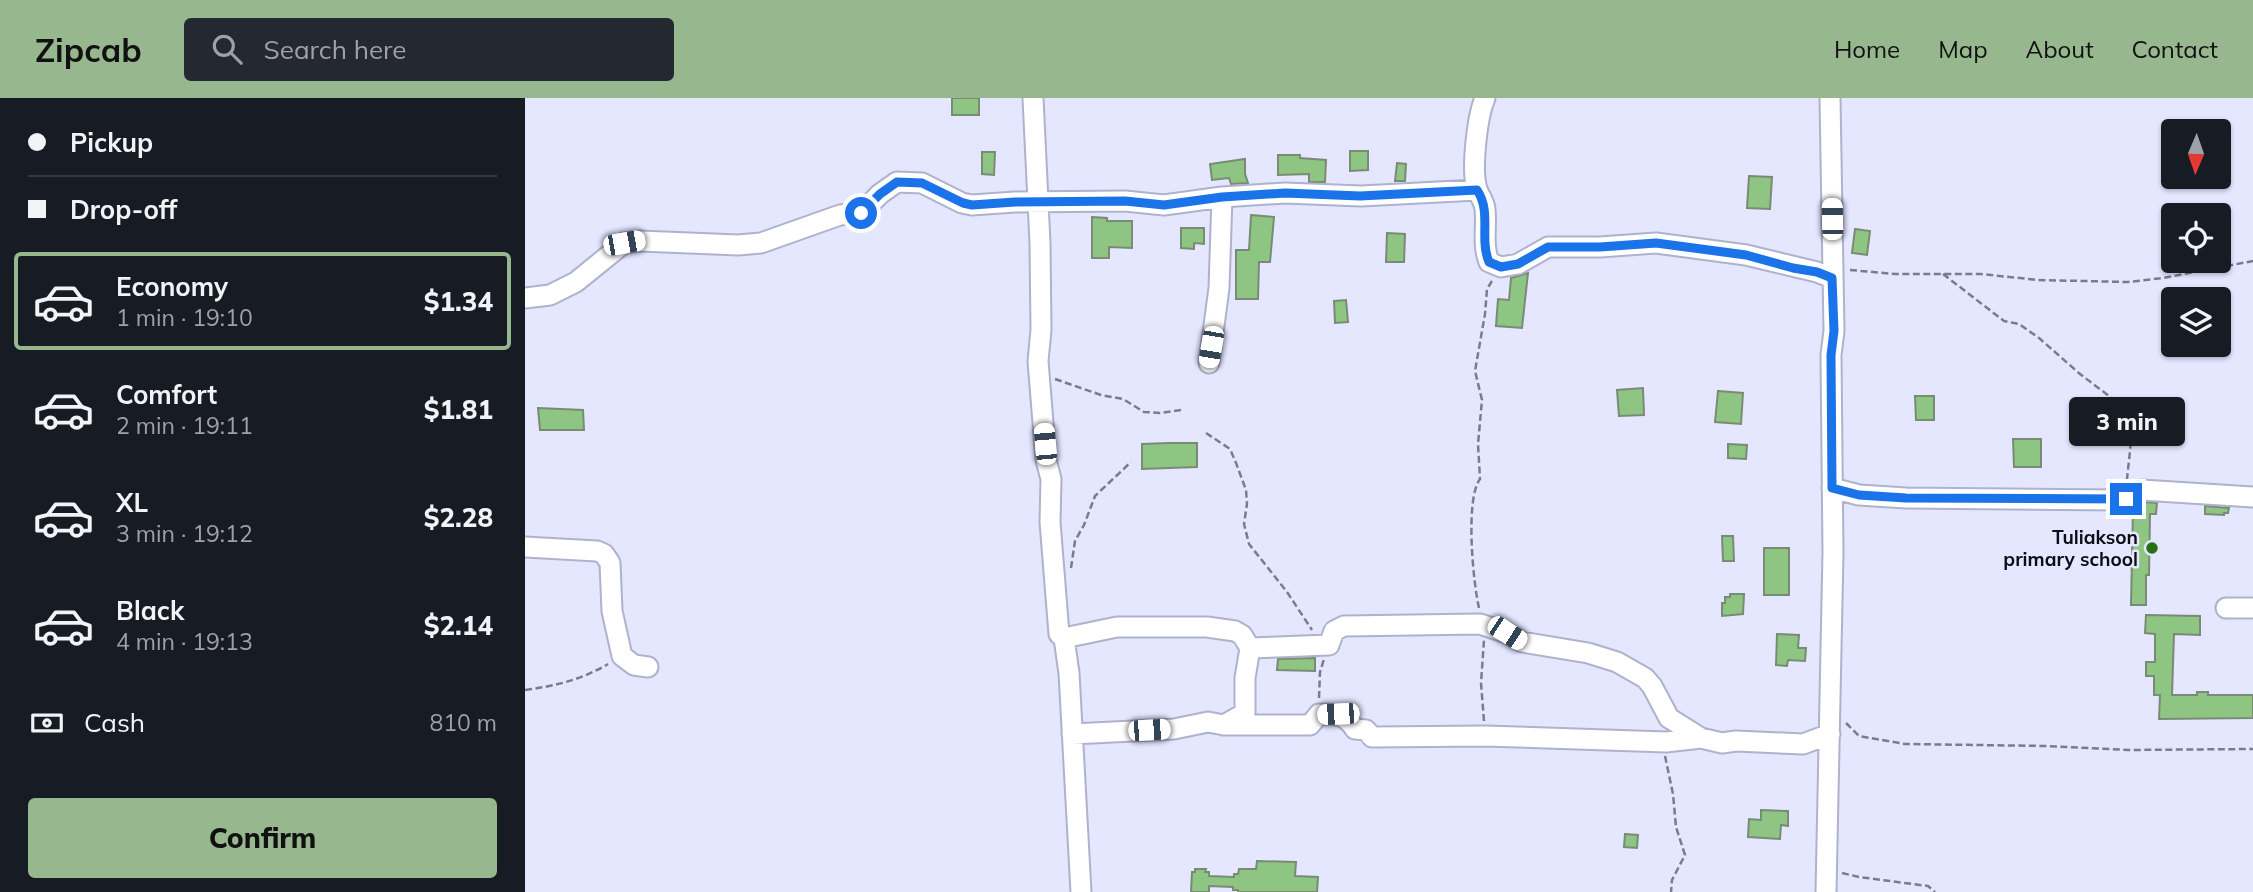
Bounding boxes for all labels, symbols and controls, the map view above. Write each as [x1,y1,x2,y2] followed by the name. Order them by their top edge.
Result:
[184,18,674,81] search box
[35,29,142,70] text: Zipcab
[208,30,246,68] icon: search
[264,33,407,66] text: Search here
[1834,34,1900,64] text: Home
[1938,34,1988,64] text: Map
[2026,34,2094,64] text: About
[2132,34,2218,64] text: Contact
[2161,119,2231,189] north arrow
[2161,119,2231,357] map controls
[70,126,153,159] text: Pickup
[70,193,177,226] text: Drop-off
[845,197,877,229] route start
[1822,198,1843,240] car
[2161,203,2231,273] button: locate
[602,229,647,257] car
[32,270,95,333] icon: car
[116,270,228,303] text: Economy
[424,285,493,318] text: $1.34
[2161,287,2231,357] button: layers
[116,303,253,332] text: 1 min · 19:10
[1198,324,1225,370] car
[32,378,95,441] icon: car
[116,378,217,411] text: Comfort
[424,393,493,426] text: $1.81
[2068,398,2184,446] callout: 3 min
[2096,407,2158,436] text: 3 min
[116,411,253,440] text: 2 min · 19:11
[1033,422,1058,466] car
[2110,483,2142,515] route end
[32,486,95,549] icon: car
[116,486,148,519] text: XL
[424,501,493,534] text: $2.28
[116,519,253,548] text: 3 min · 19:12
[2003,525,2138,571] place label: Tuliakson primary school
[2144,540,2160,556] marker: Tuliakson primary school
[32,594,95,657] icon: car
[116,594,184,627] text: Black
[424,609,493,642] text: $2.14
[1484,613,1531,653] car
[116,627,253,656] text: 4 min · 19:13
[1317,703,1360,725] car
[28,704,66,742] icon: cash
[84,706,145,739] text: Cash
[429,708,497,737] text: 810 m
[1128,718,1171,742] car
[28,798,497,878] button: Confirm

